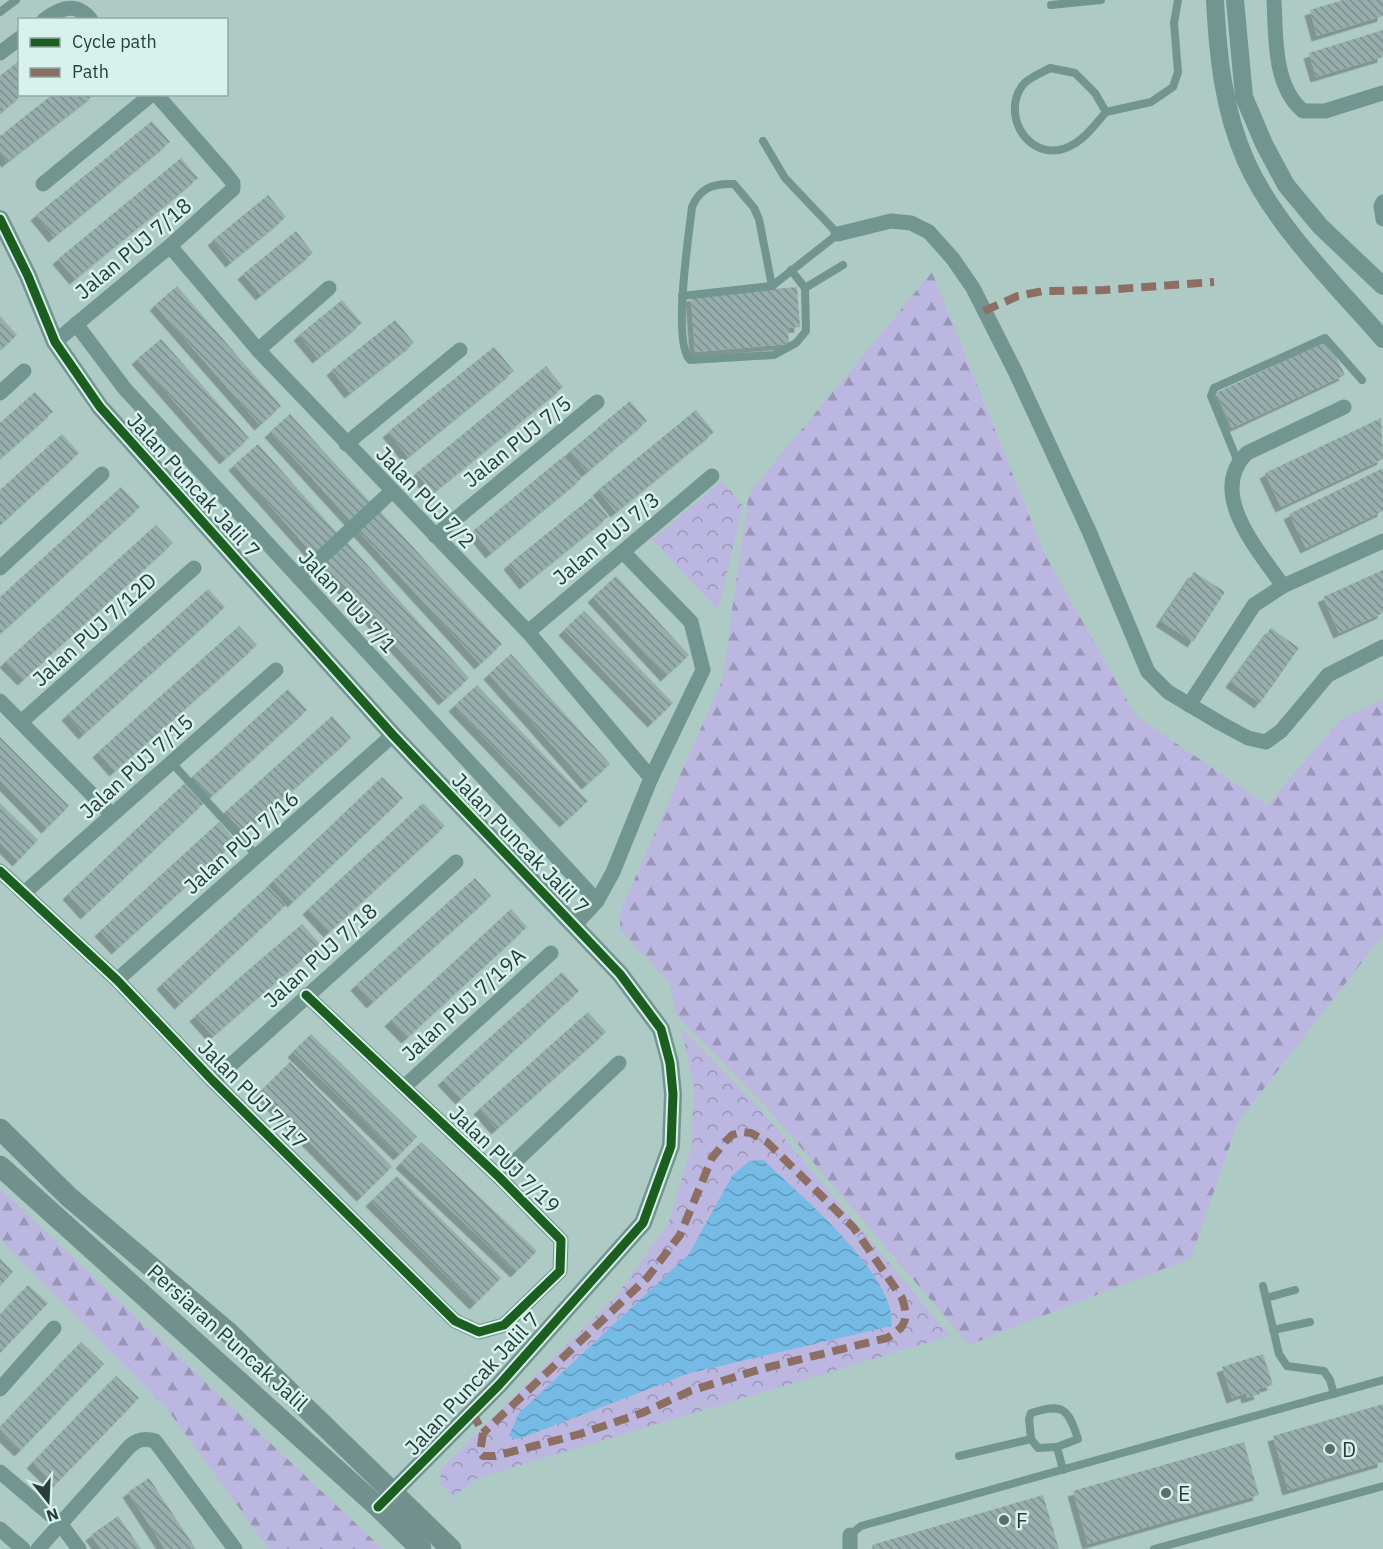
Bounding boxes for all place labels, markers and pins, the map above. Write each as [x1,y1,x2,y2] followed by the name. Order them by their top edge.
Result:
[1342,1435,1356,1463] place label: D
[1323,1442,1337,1456] marker: D
[1178,1479,1190,1507] place label: E
[1159,1486,1173,1500] marker: E
[1016,1506,1028,1534] place label: F
[997,1513,1011,1527] marker: F

